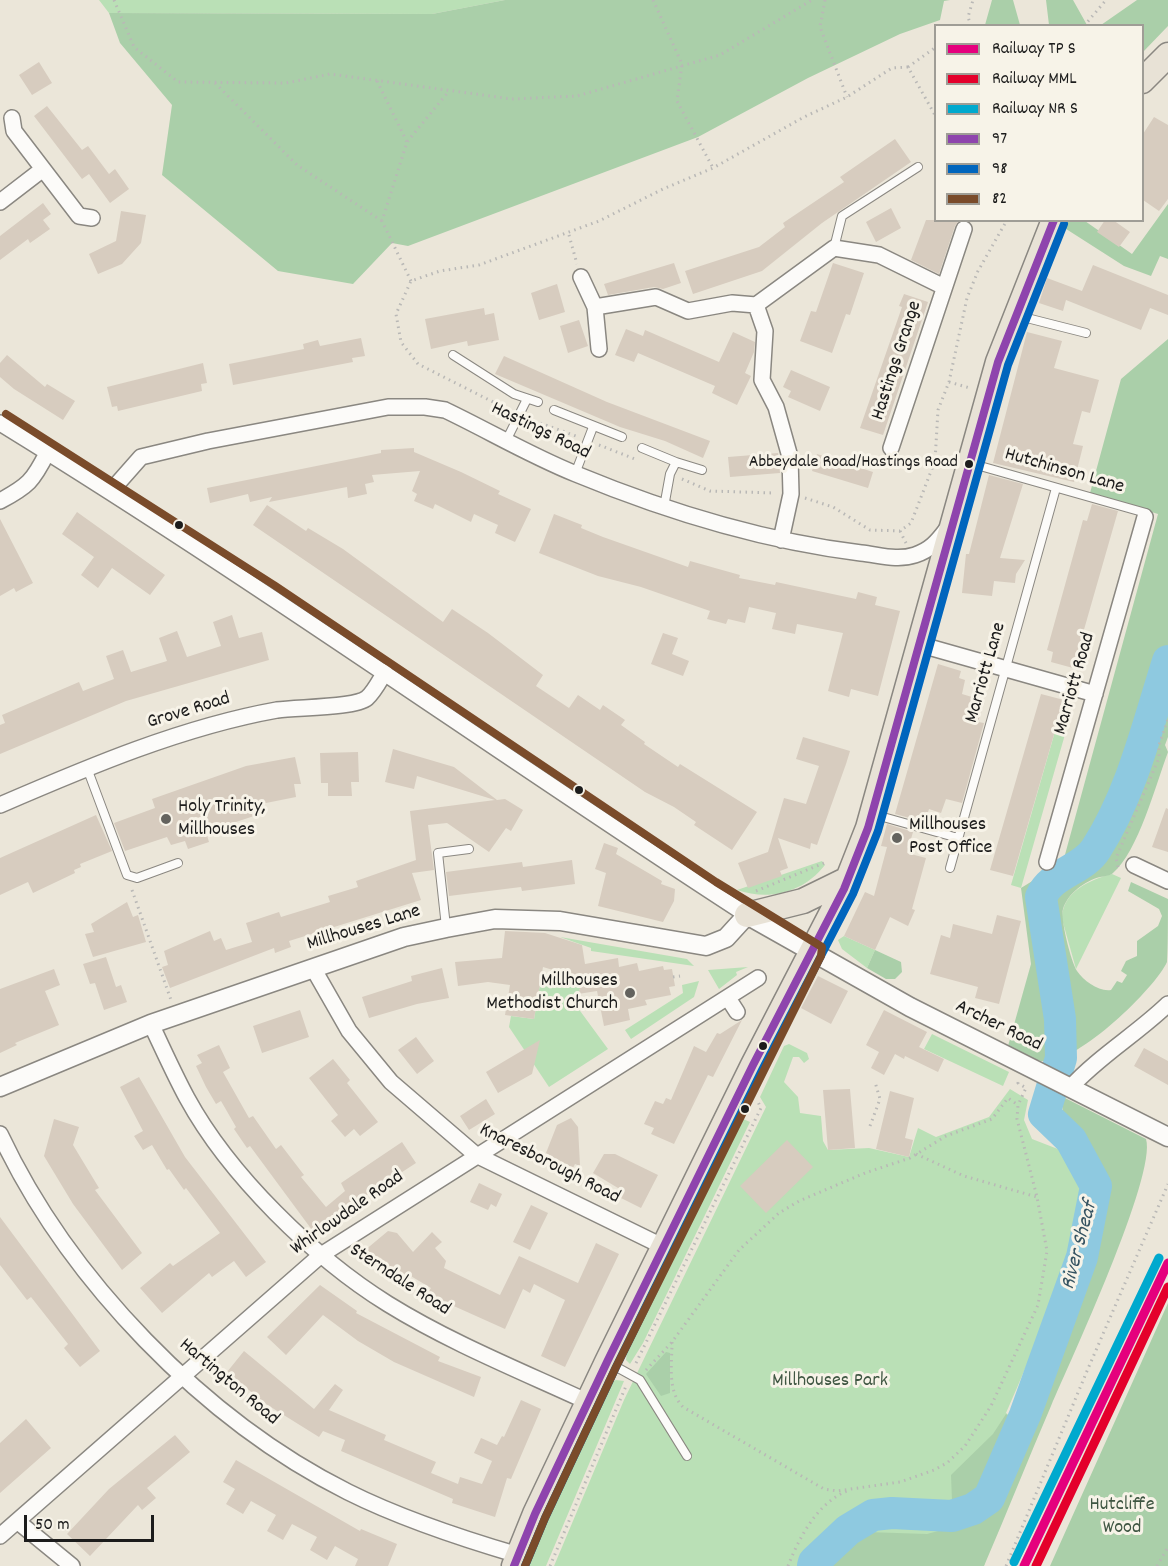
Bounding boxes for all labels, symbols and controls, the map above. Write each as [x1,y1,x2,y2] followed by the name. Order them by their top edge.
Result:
[934,24,1144,222] legend
[992,37,1076,62] text: Railway TP S
[992,67,1077,92] text: Railway MML
[992,97,1078,122] text: Railway NR S
[992,127,1007,152] text: 97
[992,157,1007,182] text: 98
[992,187,1007,212] text: 82
[867,298,929,424] street label: Hastings Grange
[486,398,594,466] street label: Hastings Road
[1002,444,1126,500] street label: Hutchinson Lane
[749,453,958,475] place label: Abbeydale Road/Hastings Road
[963,458,975,470] marker: Abbeydale Road/Hastings Road
[173,519,185,531] unlabelled marker
[961,620,1013,726] street label: Marriott Lane
[1050,630,1102,738] street label: Marriott Road
[145,688,233,736] street label: Grove Road
[573,784,585,796] unlabelled marker
[178,796,266,843] place label: Holy Trinity, Millhouses
[159,812,173,826] marker: Holy Trinity, Millhouses
[909,814,992,861] place label: Millhouses Post Office
[890,831,904,845] marker: Millhouses Post Office
[304,900,424,958] street label: Millhouses Lane
[486,970,618,1017] place label: Millhouses Methodist Church
[623,986,637,1000] marker: Millhouses Methodist Church
[951,996,1045,1058] street label: Archer Road
[757,1040,769,1052] unlabelled marker
[739,1103,751,1115] unlabelled marker
[475,1119,623,1211] street label: Knaresborough Road
[287,1166,409,1262] street label: Whirlowdale Road
[1057,1199,1105,1293] water label: River Sheaf
[344,1239,454,1323] street label: Sterndale Road
[173,1334,283,1432] street label: Hartington Road
[772,1370,888,1394] park label: Millhouses Park
[1089,1494,1155,1541] park label: Hutcliffe Wood
[27,1503,158,1541] scale bar
[35,1513,70,1538] text: 50 m

